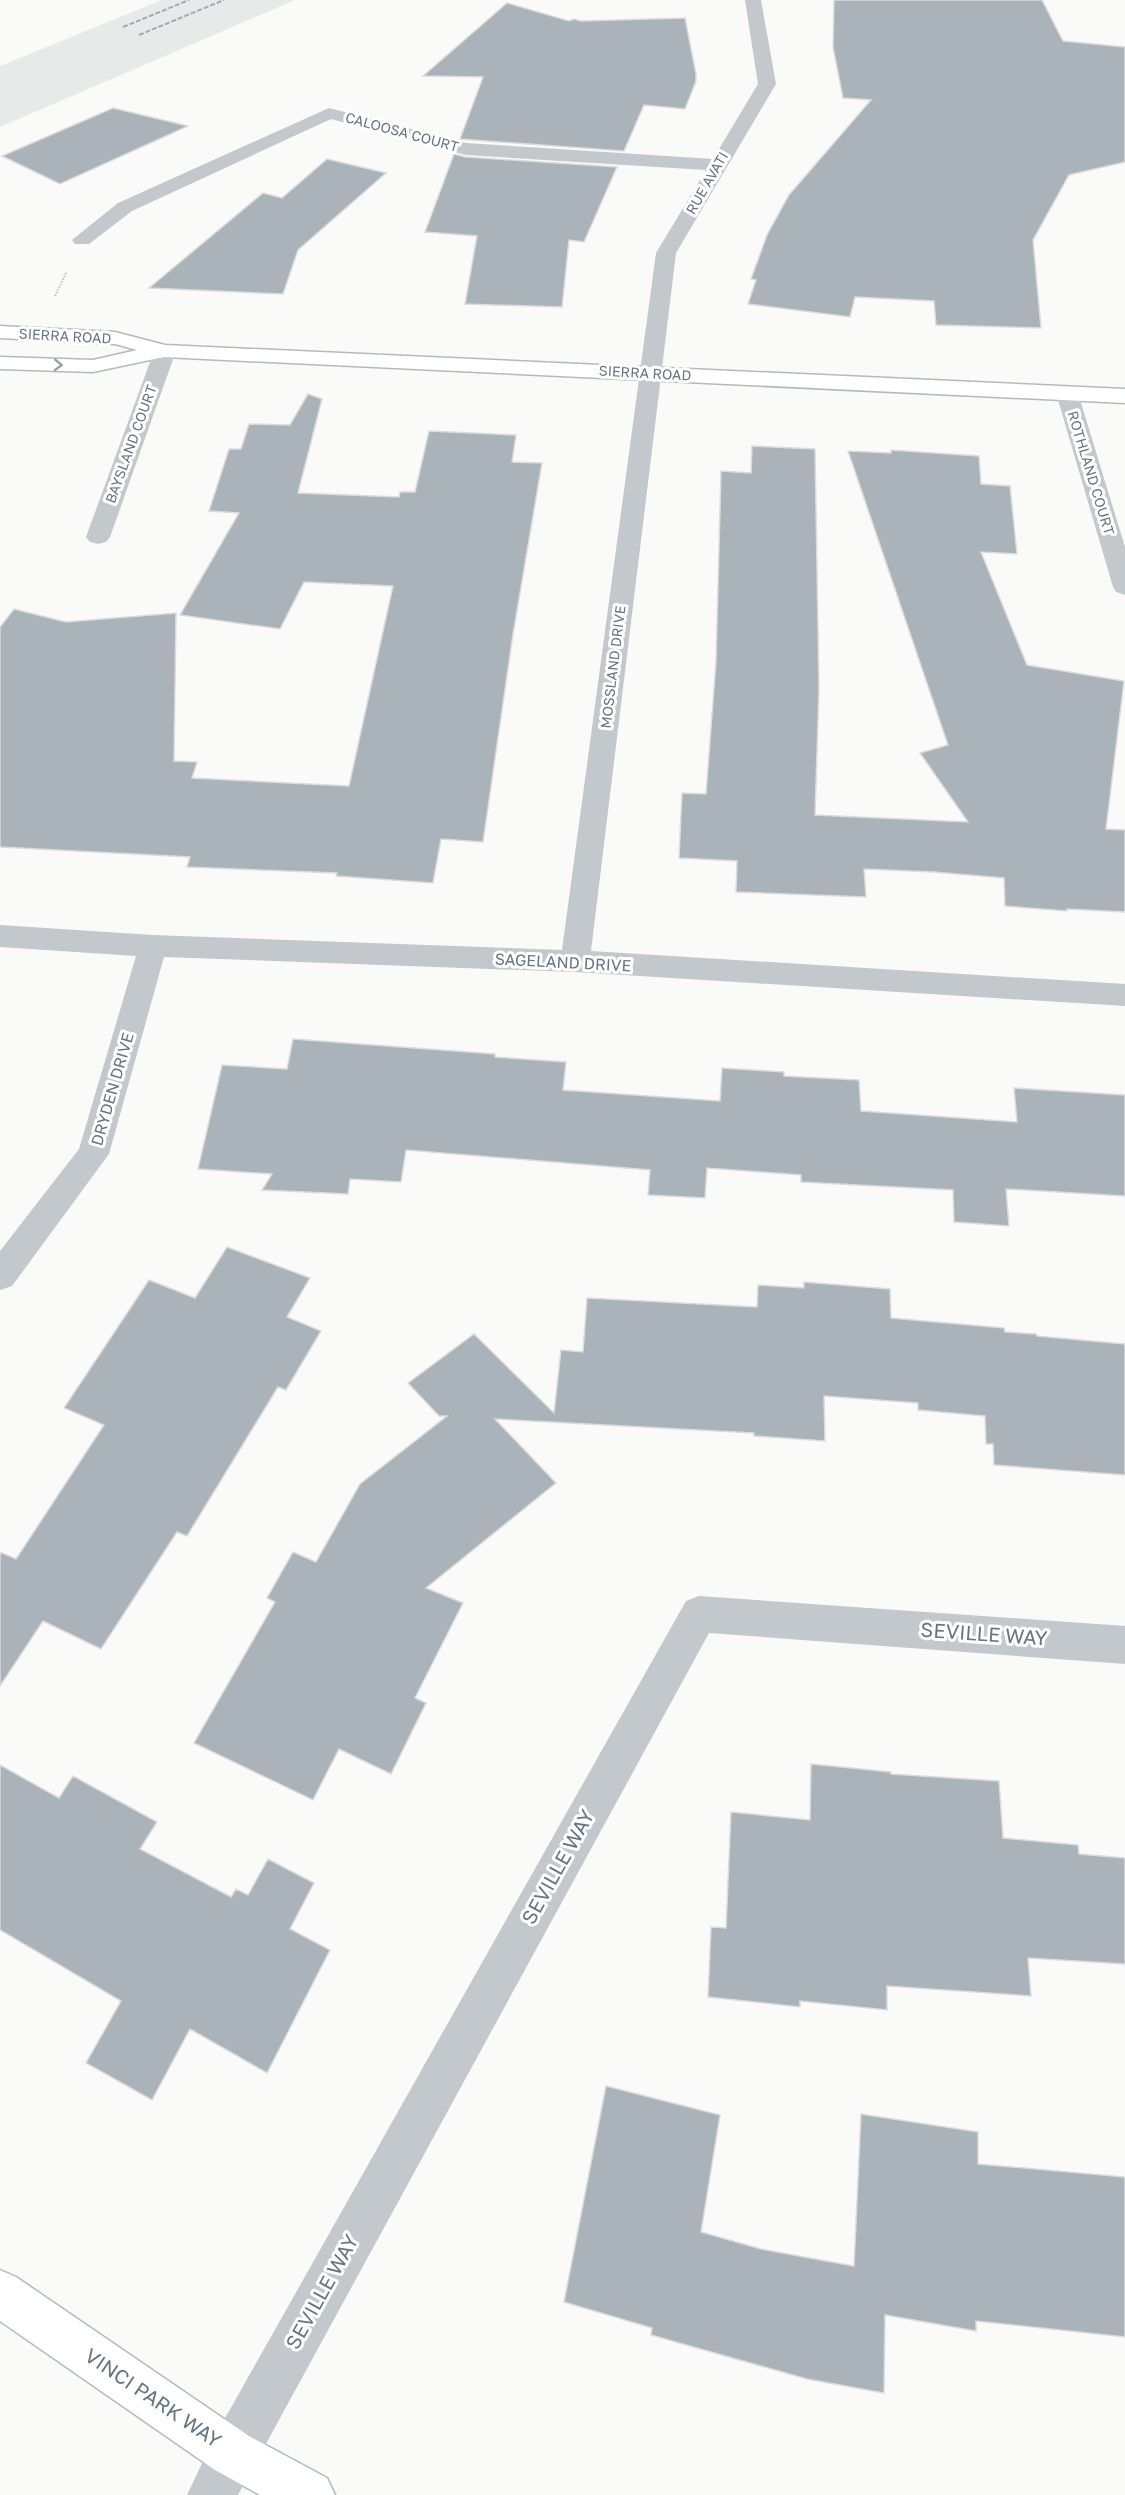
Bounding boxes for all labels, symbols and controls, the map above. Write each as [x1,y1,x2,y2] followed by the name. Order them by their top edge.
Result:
[344,108,461,155] street label: CALOOSA COURT
[682,149,731,217] street label: RUE AVATI
[18,325,112,346] street label: SIERRA ROAD
[54,359,63,372] one-way arrow
[598,362,692,383] street label: SIERRA ROAD
[101,382,160,505] street label: BAYSLAND COURT
[1065,409,1119,537] street label: ROTHLAND COURT
[597,605,628,729] street label: MOSSLAND DRIVE
[494,948,632,976] street label: SAGELAND DRIVE
[86,1030,138,1148] street label: DRYDEN DRIVE
[920,1617,1048,1649] street label: SEVILLE WAY
[516,1805,599,1928] street label: SEVILLE WAY
[280,2230,363,2353] street label: SEVILLE WAY
[81,2343,226,2452] street label: VINCI PARK WAY

